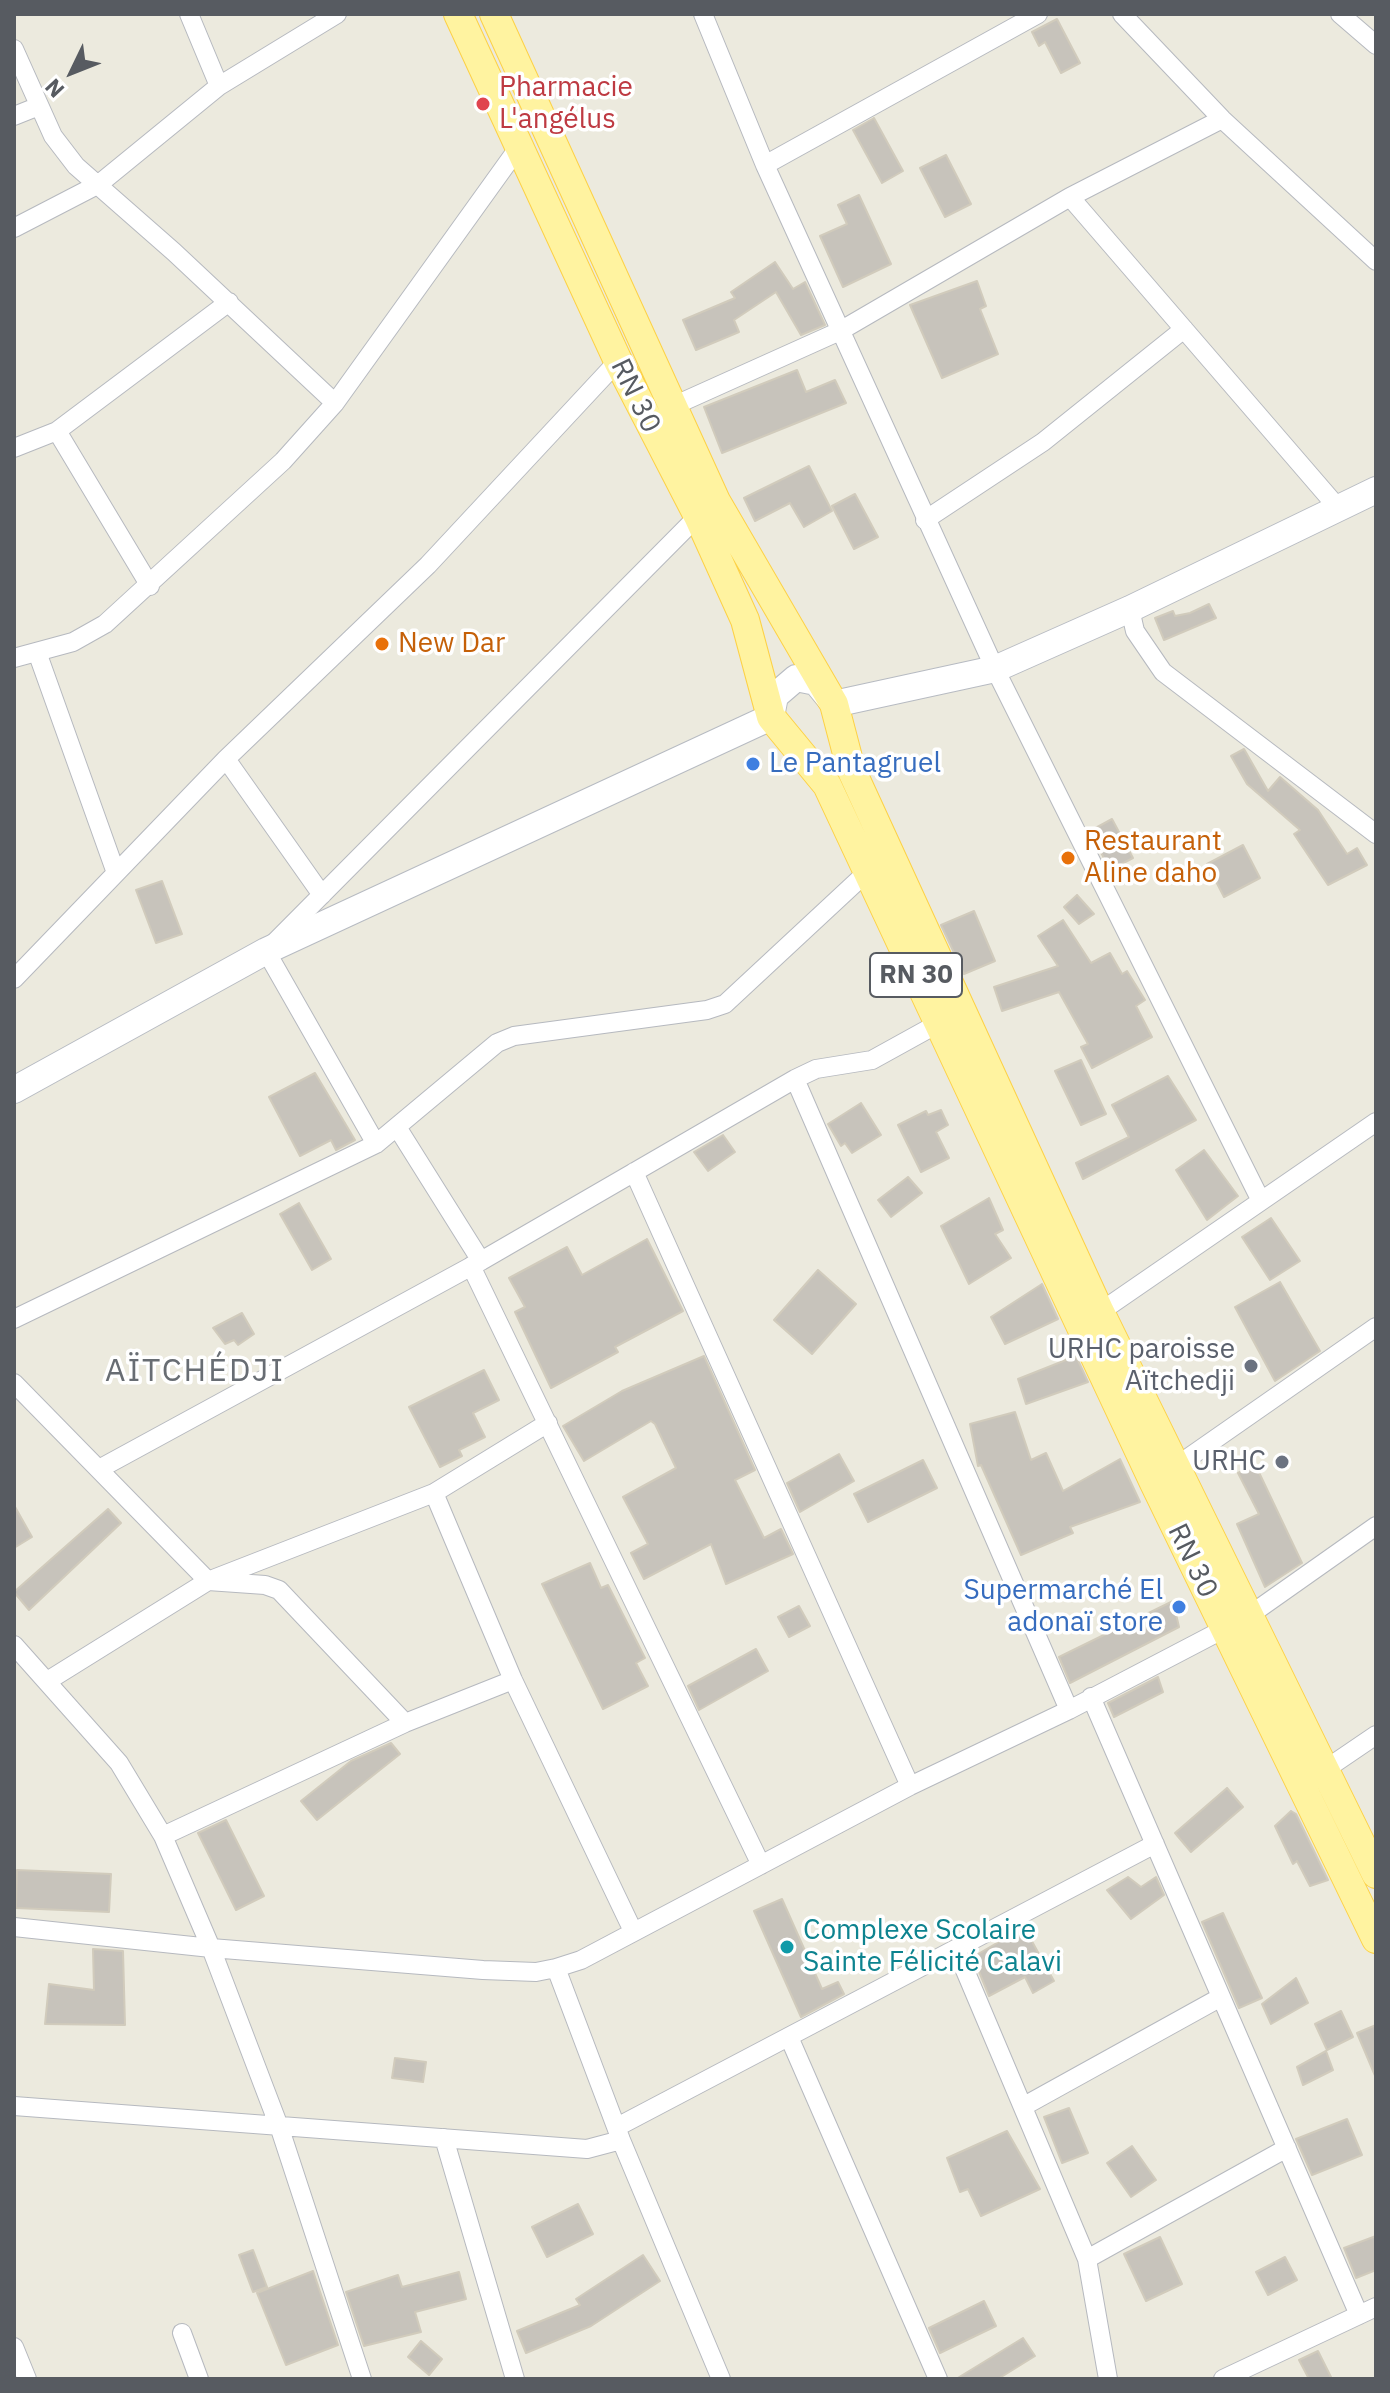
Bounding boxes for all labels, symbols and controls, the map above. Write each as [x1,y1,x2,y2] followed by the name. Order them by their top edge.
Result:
[32,32,112,112] north arrow
[499,71,633,137] place label: Pharmacie L'angélus
[38,73,70,104] text: N
[474,95,492,113] marker: Pharmacie L'angélus
[603,354,667,438] street label: RN 30
[398,627,505,661] place label: New Dar
[373,635,391,653] marker: New Dar
[769,747,941,781] place label: Le Pantagruel
[744,755,762,773] marker: Le Pantagruel
[1084,825,1222,891] place label: Restaurant Aline daho
[1059,849,1077,867] marker: Restaurant Aline daho
[870,953,962,997] road number: RN 30
[1048,1333,1235,1399] place label: URHC paroisse Aïtchedji
[105,1353,285,1391] district label: AÏTCHÉDJI
[1242,1357,1260,1375] marker: URHC paroisse Aïtchedji
[1192,1445,1266,1479] place label: URHC
[1273,1453,1291,1471] marker: URHC
[1160,1519,1224,1603] street label: RN 30
[964,1574,1163,1640] place label: Supermarché El adonaï store
[1170,1598,1188,1616] marker: Supermarché El adonaï store
[803,1914,1062,1980] place label: Complexe Scolaire Sainte Félicité Calavi
[778,1938,796,1956] marker: Complexe Scolaire Sainte Félicité Calavi

